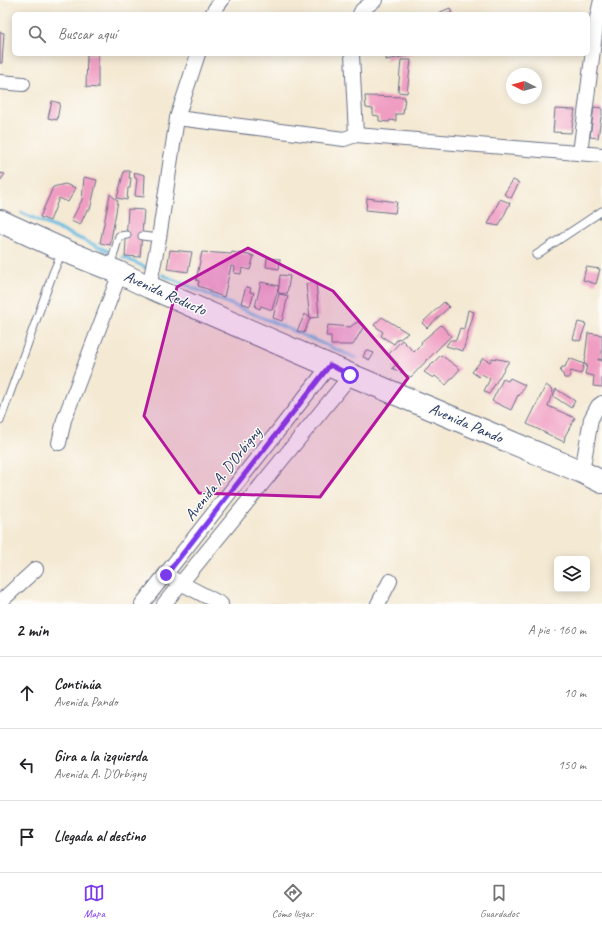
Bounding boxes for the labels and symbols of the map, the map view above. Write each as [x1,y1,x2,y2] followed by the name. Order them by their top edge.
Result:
[506,68,542,104] north arrow
[121,266,210,321] street label: Avenida Reducto
[341,366,359,384] route start
[426,399,508,448] street label: Avenida Pando
[180,422,267,525] street label: Avenida A. D'Orbigny
[157,566,175,584] route end

